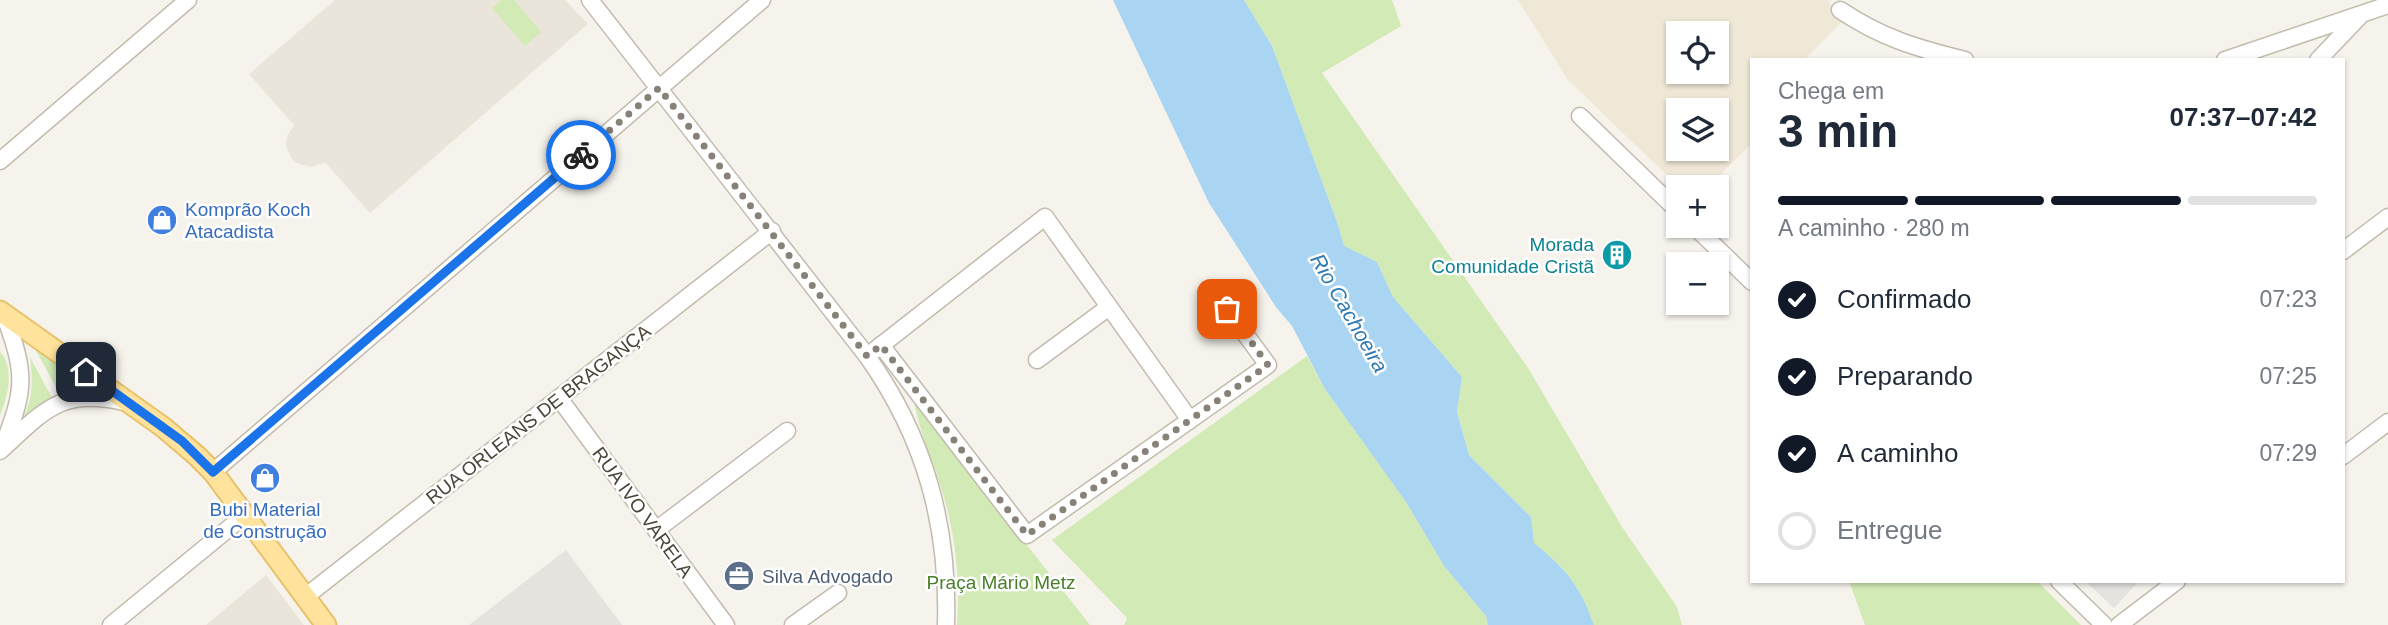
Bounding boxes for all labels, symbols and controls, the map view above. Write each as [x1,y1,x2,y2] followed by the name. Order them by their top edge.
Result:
[1666,21,1729,315] map controls
[1666,21,1729,84] button: locate
[1778,78,1884,104] text: Chega em
[1666,98,1729,161] button: layers
[2170,102,2317,132] text: 07:37–07:42
[1778,105,1898,157] text: 3 min
[546,120,616,190] courier
[562,136,600,174] icon: bike
[1666,175,1729,238] button: +
[185,199,311,242] place label: Komprão Koch Atacadista
[145,203,179,237] shop icon: Komprão Koch Atacadista
[1778,215,1970,241] text: A caminho · 280 m
[1431,234,1594,277] place label: Morada Comunidade Cristã
[1600,238,1634,272] building icon: Morada Comunidade Cristã
[1306,249,1393,376] water label: Rio Cachoeira
[1666,252,1729,315] button: −
[1197,279,1257,339] pin
[1778,281,1816,319] icon: check
[1837,284,1971,314] text: Confirmado
[2259,286,2317,312] text: 07:23
[1208,290,1246,328] icon: bag
[422,320,655,508] street label: RUA ORLEANS DE BRAGANÇA
[56,342,116,402] pin
[67,353,105,391] icon: home
[1778,358,1816,396] icon: check
[1837,361,1973,391] text: Preparando
[2259,363,2317,389] text: 07:25
[1778,435,1816,473] icon: check
[1837,438,1958,468] text: A caminho
[2259,440,2317,466] text: 07:29
[588,443,697,582] street label: RUA IVO VARELA
[248,461,282,495] shop icon: Bubi Material de Construção
[203,499,327,542] place label: Bubi Material de Construção
[1837,515,1943,545] text: Entregue
[722,559,756,593] office icon: Silva Advogado
[762,566,893,587] place label: Silva Advogado
[927,572,1075,593] park label: Praça Mário Metz

